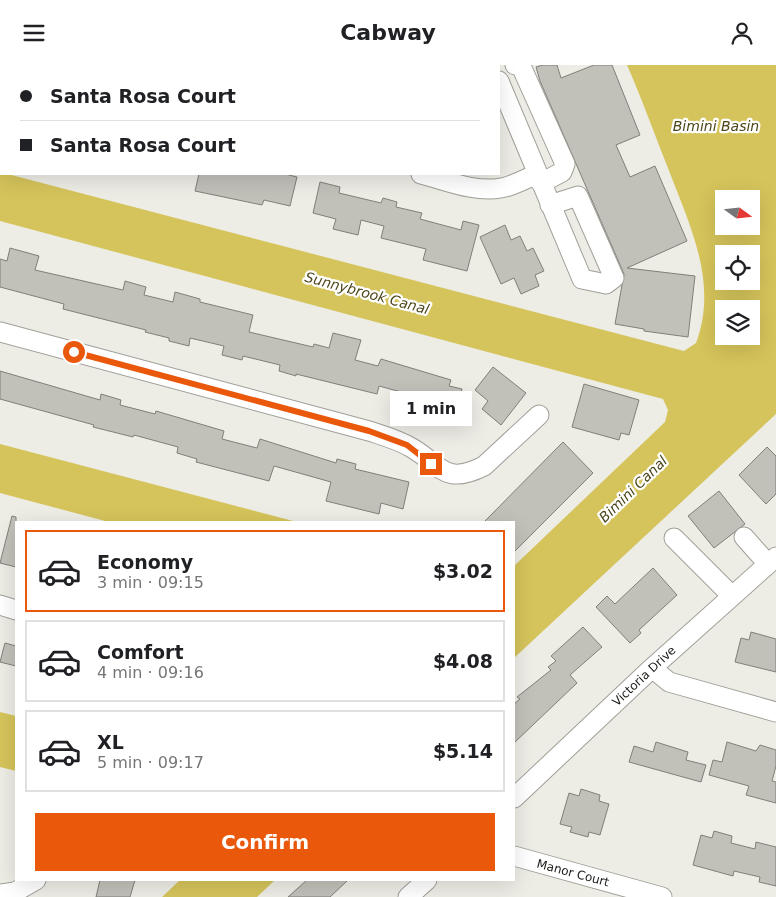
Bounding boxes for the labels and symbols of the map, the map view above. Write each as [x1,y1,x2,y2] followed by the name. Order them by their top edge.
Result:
[673,118,759,134] water label: Bimini Basin
[715,190,760,235] north arrow
[303,269,431,317] water label: Sunnybrook Canal
[63,341,85,363] route start
[390,391,472,427] callout: 1 min
[420,453,442,475] route end
[596,453,670,525] water label: Bimini Canal
[609,643,679,709] street label: Victoria Drive
[535,857,611,889] street label: Manor Court

